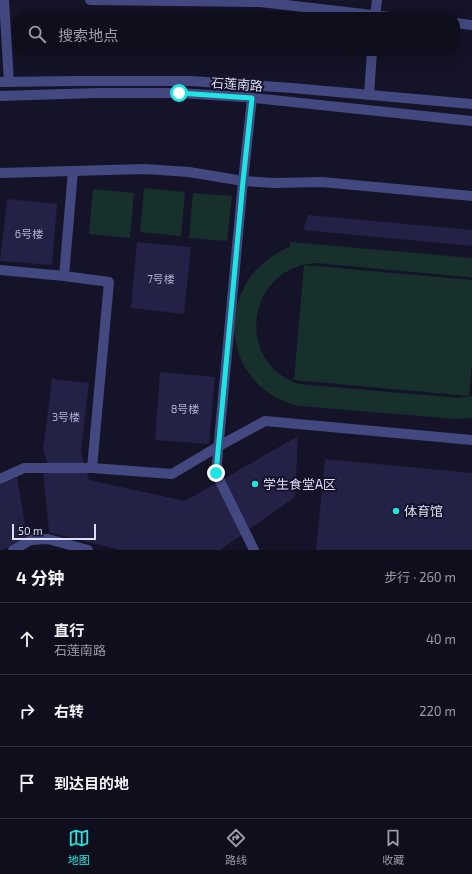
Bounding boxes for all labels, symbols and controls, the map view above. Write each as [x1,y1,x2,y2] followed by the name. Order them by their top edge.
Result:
[12,12,460,56] search box
[26,23,48,45] icon: search
[58,26,118,44] text: 搜索地点
[210,74,264,94] street label: 石莲南路
[170,84,188,102] route start
[15,227,43,240] house number: 6号楼
[147,272,175,285] house number: 7号楼
[171,402,199,415] house number: 8号楼
[52,410,80,423] house number: 3号楼
[207,464,225,482] route end
[263,476,336,492] place label: 学生食堂A区
[250,479,260,489] marker: 学生食堂A区
[404,503,443,519] place label: 体育馆
[391,506,401,516] marker: 体育馆
[12,522,96,541] scale bar
[18,524,43,537] text: 50 m
[16,567,65,587] text: 4 分钟
[384,569,456,585] text: 步行 · 260 m
[54,621,84,639] text: 直行
[16,628,38,650] icon: ahead
[426,631,456,647] text: 40 m
[54,642,106,658] text: 石莲南路
[16,700,38,722] icon: right
[54,702,84,720] text: 右转
[419,703,456,719] text: 220 m
[16,772,38,794] icon: arrive
[54,774,129,792] text: 到达目的地
[68,827,90,867] tab: 地图
[225,827,247,867] tab: 路线
[382,827,404,867] tab: 收藏

